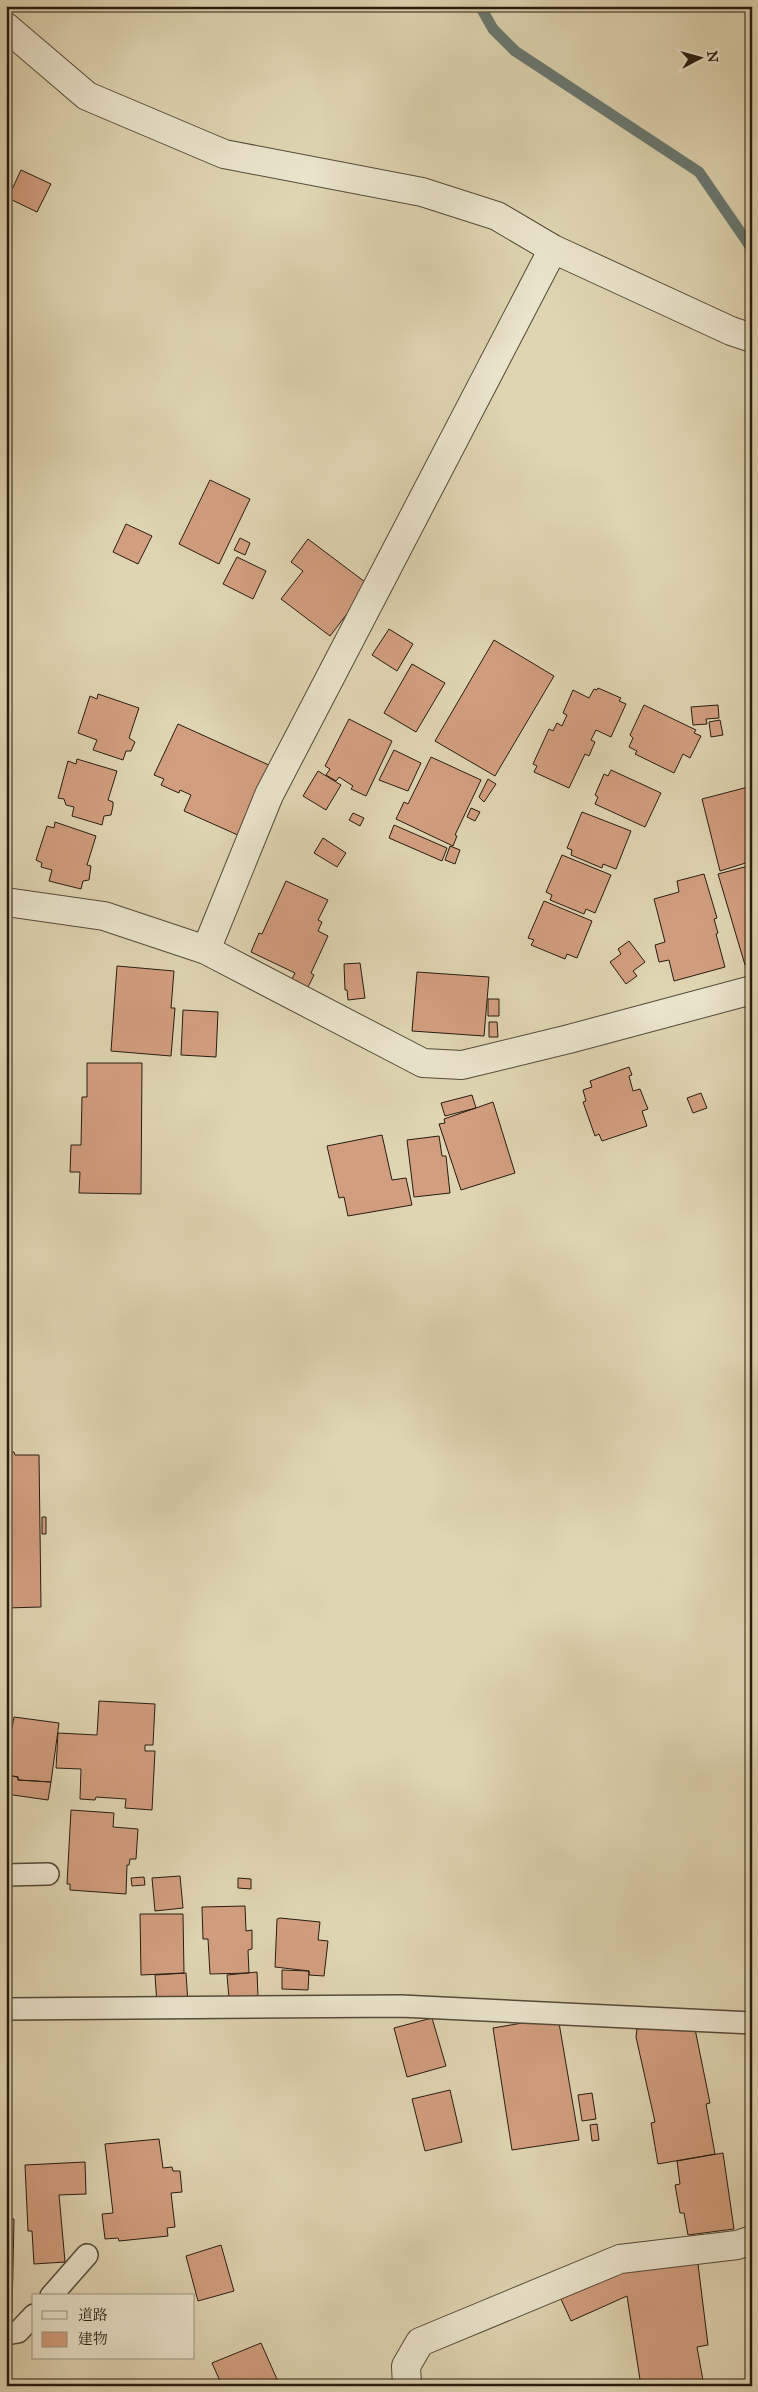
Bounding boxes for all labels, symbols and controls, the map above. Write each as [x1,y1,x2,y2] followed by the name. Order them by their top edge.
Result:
[676,32,726,82] north arrow
[703,50,722,64] text: N
[32,2294,195,2360] legend
[78,2306,108,2324] text: 道路
[78,2330,108,2348] text: 建物

